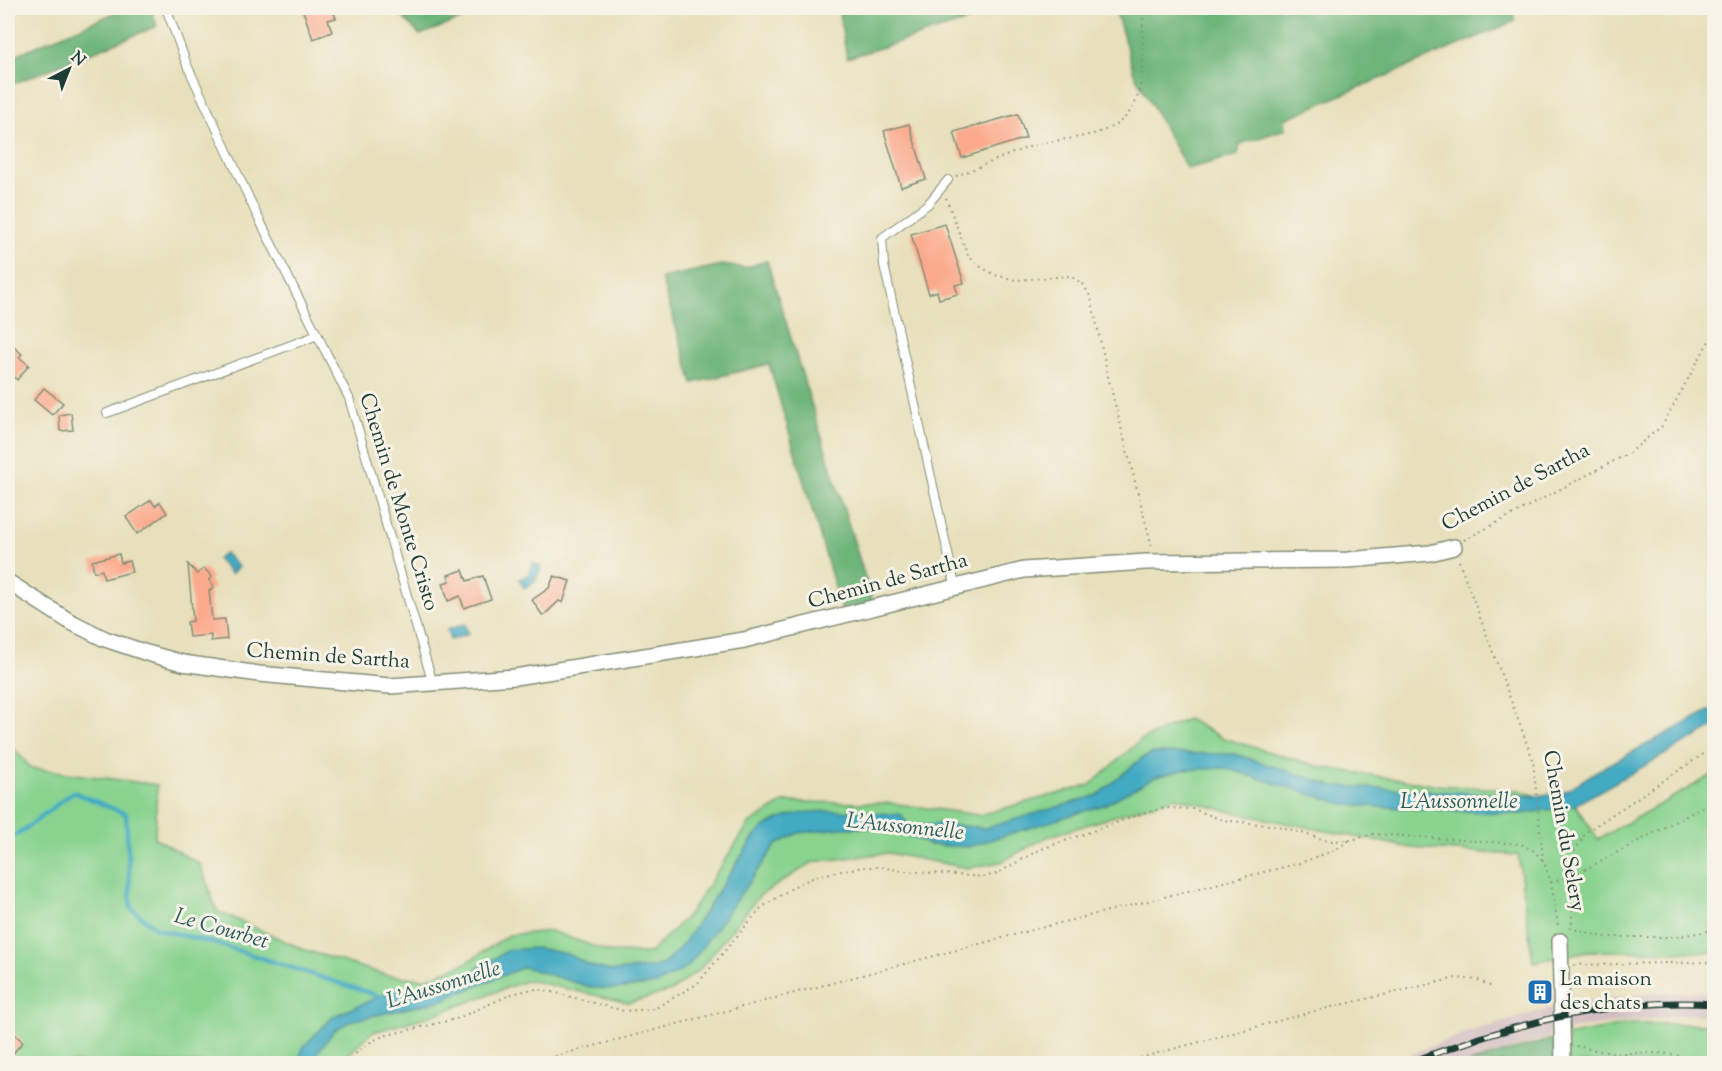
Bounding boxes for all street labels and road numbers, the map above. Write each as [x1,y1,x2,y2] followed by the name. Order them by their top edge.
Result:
[351,389,445,615] street label: Chemin de Monte Cristo
[1437,436,1596,540] street label: Chemin de Sartha
[805,546,971,618] street label: Chemin de Sartha
[245,636,411,678] street label: Chemin de Sartha
[1534,748,1592,915] street label: Chemin du Selery

